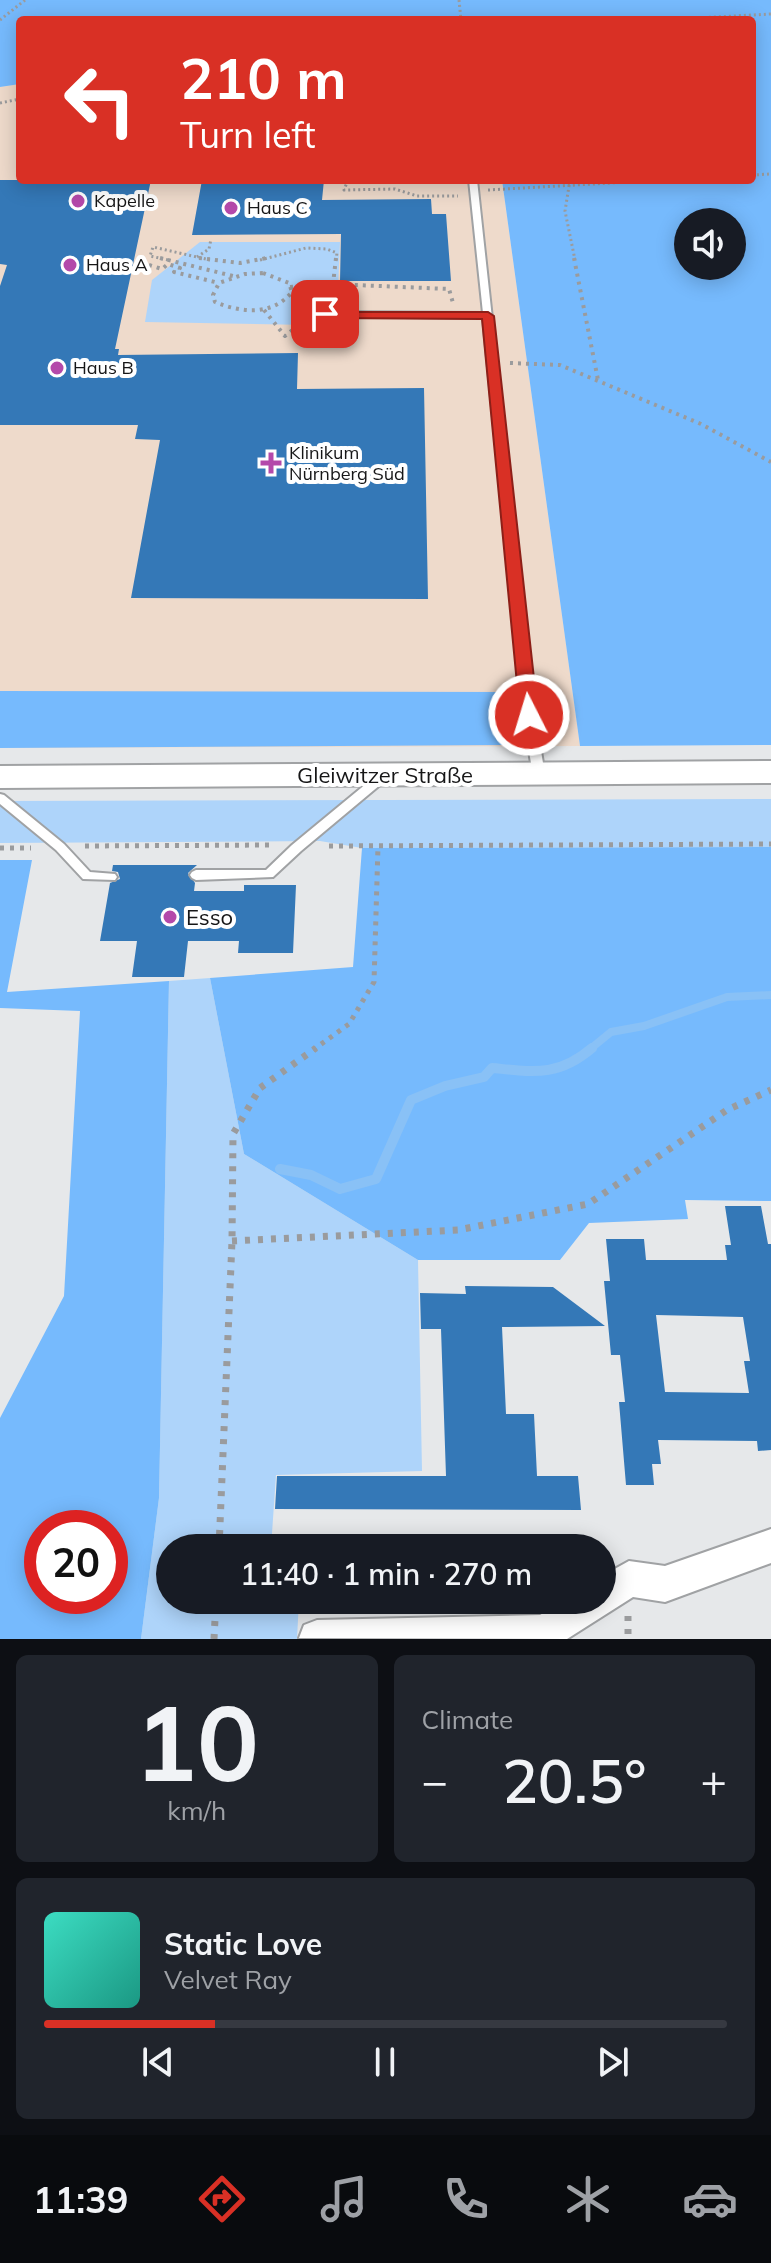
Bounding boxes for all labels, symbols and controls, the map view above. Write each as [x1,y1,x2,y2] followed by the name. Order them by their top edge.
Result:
[180,43,347,113] text: 210 m
[48,48,152,152] icon: left
[180,112,316,157] text: Turn left
[94,189,155,212] place label: Kapelle
[69,192,87,210] marker: Kapelle
[247,196,308,219] place label: Haus C
[222,199,240,217] marker: Haus C
[674,208,746,280] map controls
[674,208,746,280] button: sound
[86,253,148,276] place label: Haus A
[61,256,79,274] marker: Haus A
[291,280,359,348] pin
[303,292,347,336] icon: arrive
[73,356,134,379] place label: Haus B
[48,359,66,377] marker: Haus B
[289,441,405,485] place label: Klinikum Nürnberg Süd
[260,452,282,474] marker: Klinikum Nürnberg Süd
[487,673,571,757] position arrow
[297,761,473,789] street label: Gleiwitzer Straße
[186,903,233,931] place label: Esso
[161,908,179,926] marker: Esso
[24,1510,128,1614] speed limit sign: 20
[240,1555,532,1593] text: 11:40 · 1 min · 270 m
[134,1676,259,1807] text: 10
[422,1703,513,1736] text: Climate
[502,1743,647,1818] text: 20.5°
[422,1753,448,1808] text: −
[701,1753,727,1808] text: +
[167,1794,226,1827] text: km/h
[164,1925,322,1963] text: Static Love
[164,1963,292,1996] text: Velvet Ray
[136,2040,180,2084] icon: previous
[363,2040,407,2084] icon: pause
[591,2040,635,2084] icon: next
[194,2171,250,2227] icon: directions
[316,2171,372,2227] icon: music
[438,2171,494,2227] icon: phone
[560,2171,616,2227] icon: climate
[682,2171,738,2227] icon: car
[33,2177,128,2222] text: 11:39

